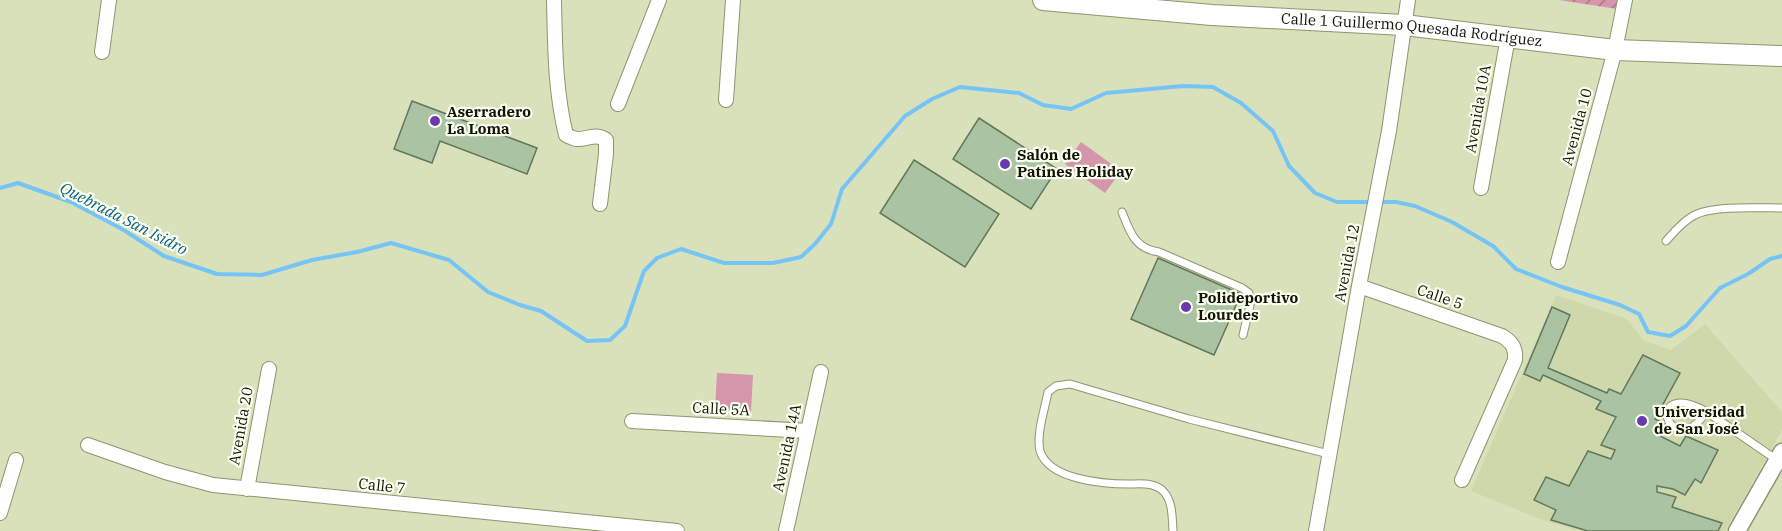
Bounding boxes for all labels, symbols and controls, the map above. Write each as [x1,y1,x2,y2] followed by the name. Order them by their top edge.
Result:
[1281,9,1543,50] street label: Calle 1 Guillermo Quesada Rodríguez
[1460,63,1495,154] street label: Avenida 10A
[1557,86,1596,167] street label: Avenida 10
[447,102,531,138] place label: Aserradero La Loma
[428,114,442,128] marker: Aserradero La Loma
[1017,145,1134,181] place label: Salón de Patines Holiday
[998,157,1012,171] marker: Salón de Patines Holiday
[57,177,191,259] water label: Quebrada San Isidro
[1330,222,1363,303] street label: Avenida 12
[1415,280,1466,313] street label: Calle 5
[1198,288,1298,324] place label: Polideportivo Lourdes
[1179,300,1193,314] marker: Polideportivo Lourdes
[224,385,257,466] street label: Avenida 20
[692,398,751,420] street label: Calle 5A
[768,402,805,494] street label: Avenida 14A
[1654,402,1745,438] place label: Universidad de San José
[1635,414,1649,428] marker: Universidad de San José
[358,474,407,497] street label: Calle 7

